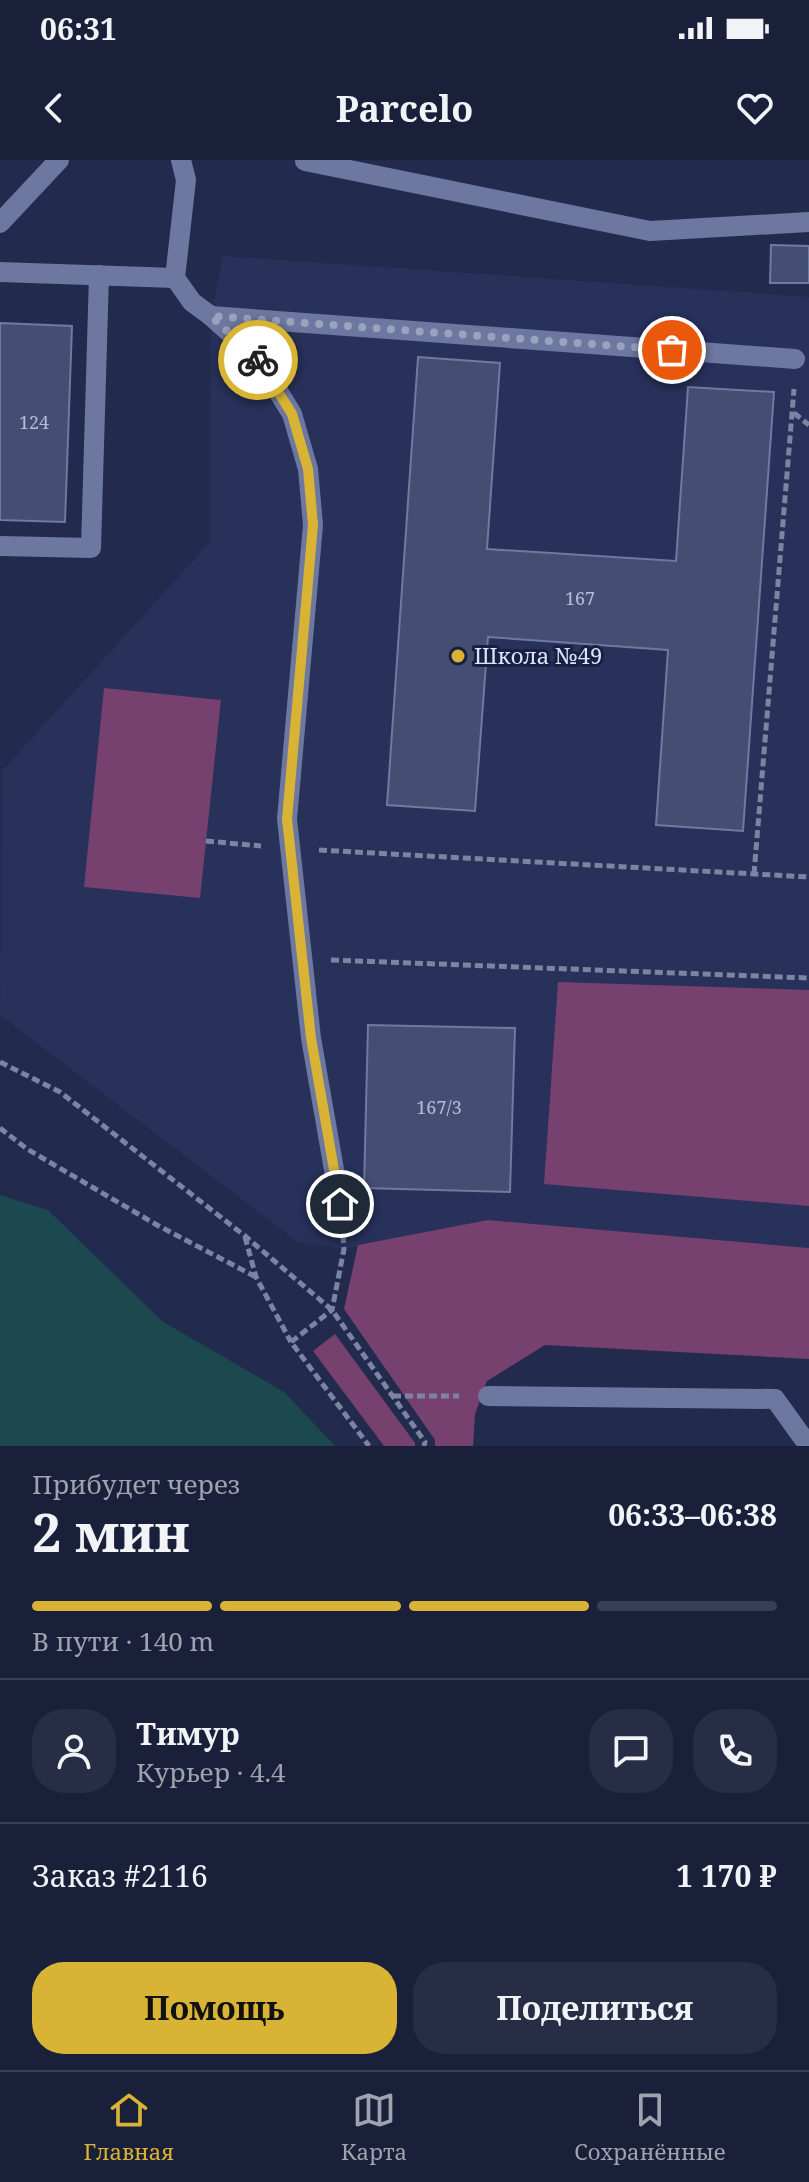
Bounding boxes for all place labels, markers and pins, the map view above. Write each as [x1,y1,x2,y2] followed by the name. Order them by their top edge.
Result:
[638,316,706,384] pin
[474,640,602,670] place label: Школа №49
[449,647,467,665] marker: Школа №49
[306,1170,374,1238] pin

